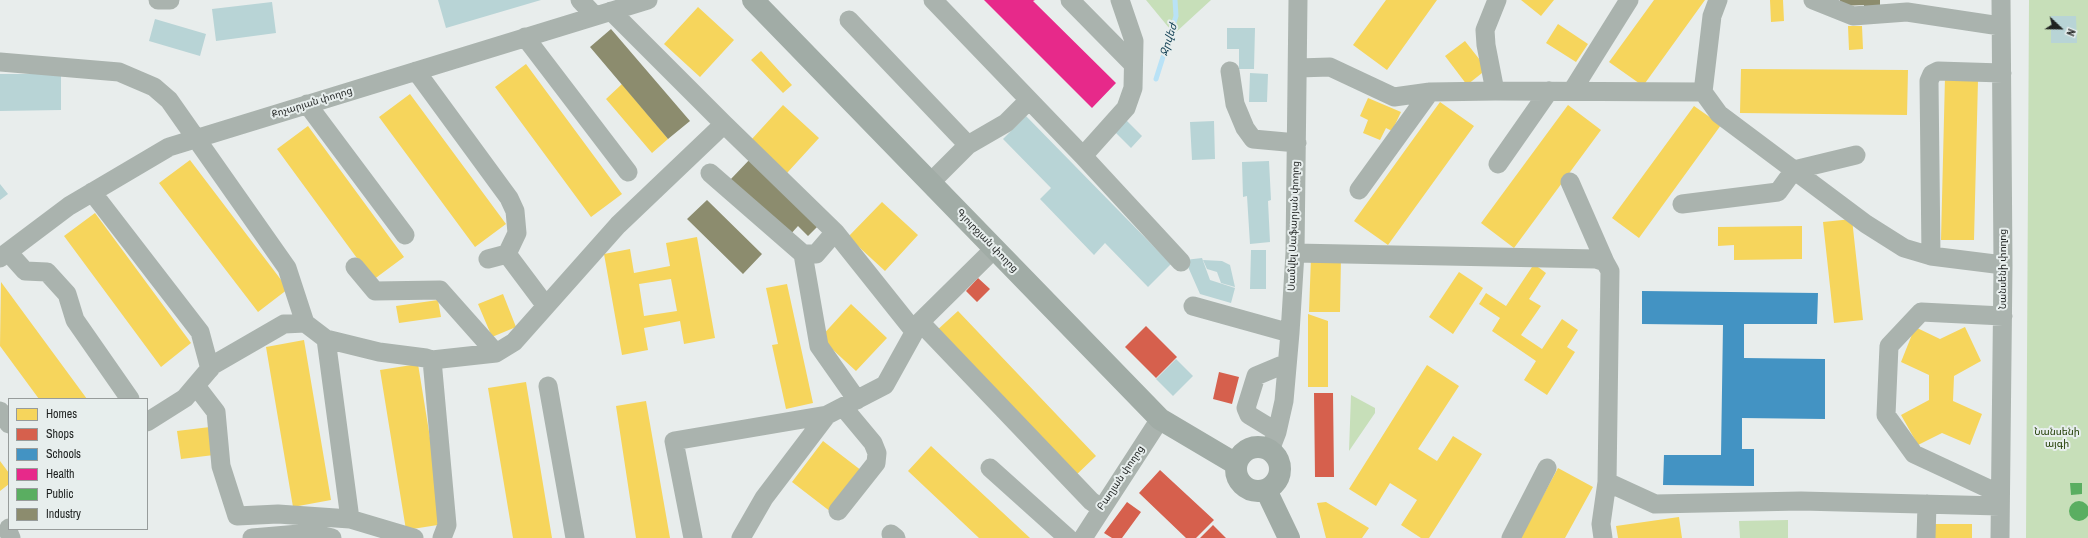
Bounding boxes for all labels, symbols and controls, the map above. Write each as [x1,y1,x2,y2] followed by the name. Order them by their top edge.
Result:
[2040,8,2080,48] north arrow
[1158,22,1180,58] water label: Ջրվեժ
[2063,27,2079,38] text: N
[270,85,354,121] street label: Քոչարյան փողոց
[1286,161,1302,291] street label: Սամվել Սաֆարյան փողոց
[954,207,1020,275] street label: Գյուրջյան փողոց
[1997,229,2009,309] street label: Նանսենի փողոց
[8,398,148,530] legend
[46,406,77,422] text: Homes
[46,426,74,442] text: Shops
[2034,426,2080,450] park label: Նանսենի այգի
[1095,443,1147,513] street label: Բաղյան փողոց
[46,446,81,462] text: Schools
[46,466,74,482] text: Health
[46,486,73,502] text: Public
[46,506,81,522] text: Industry

